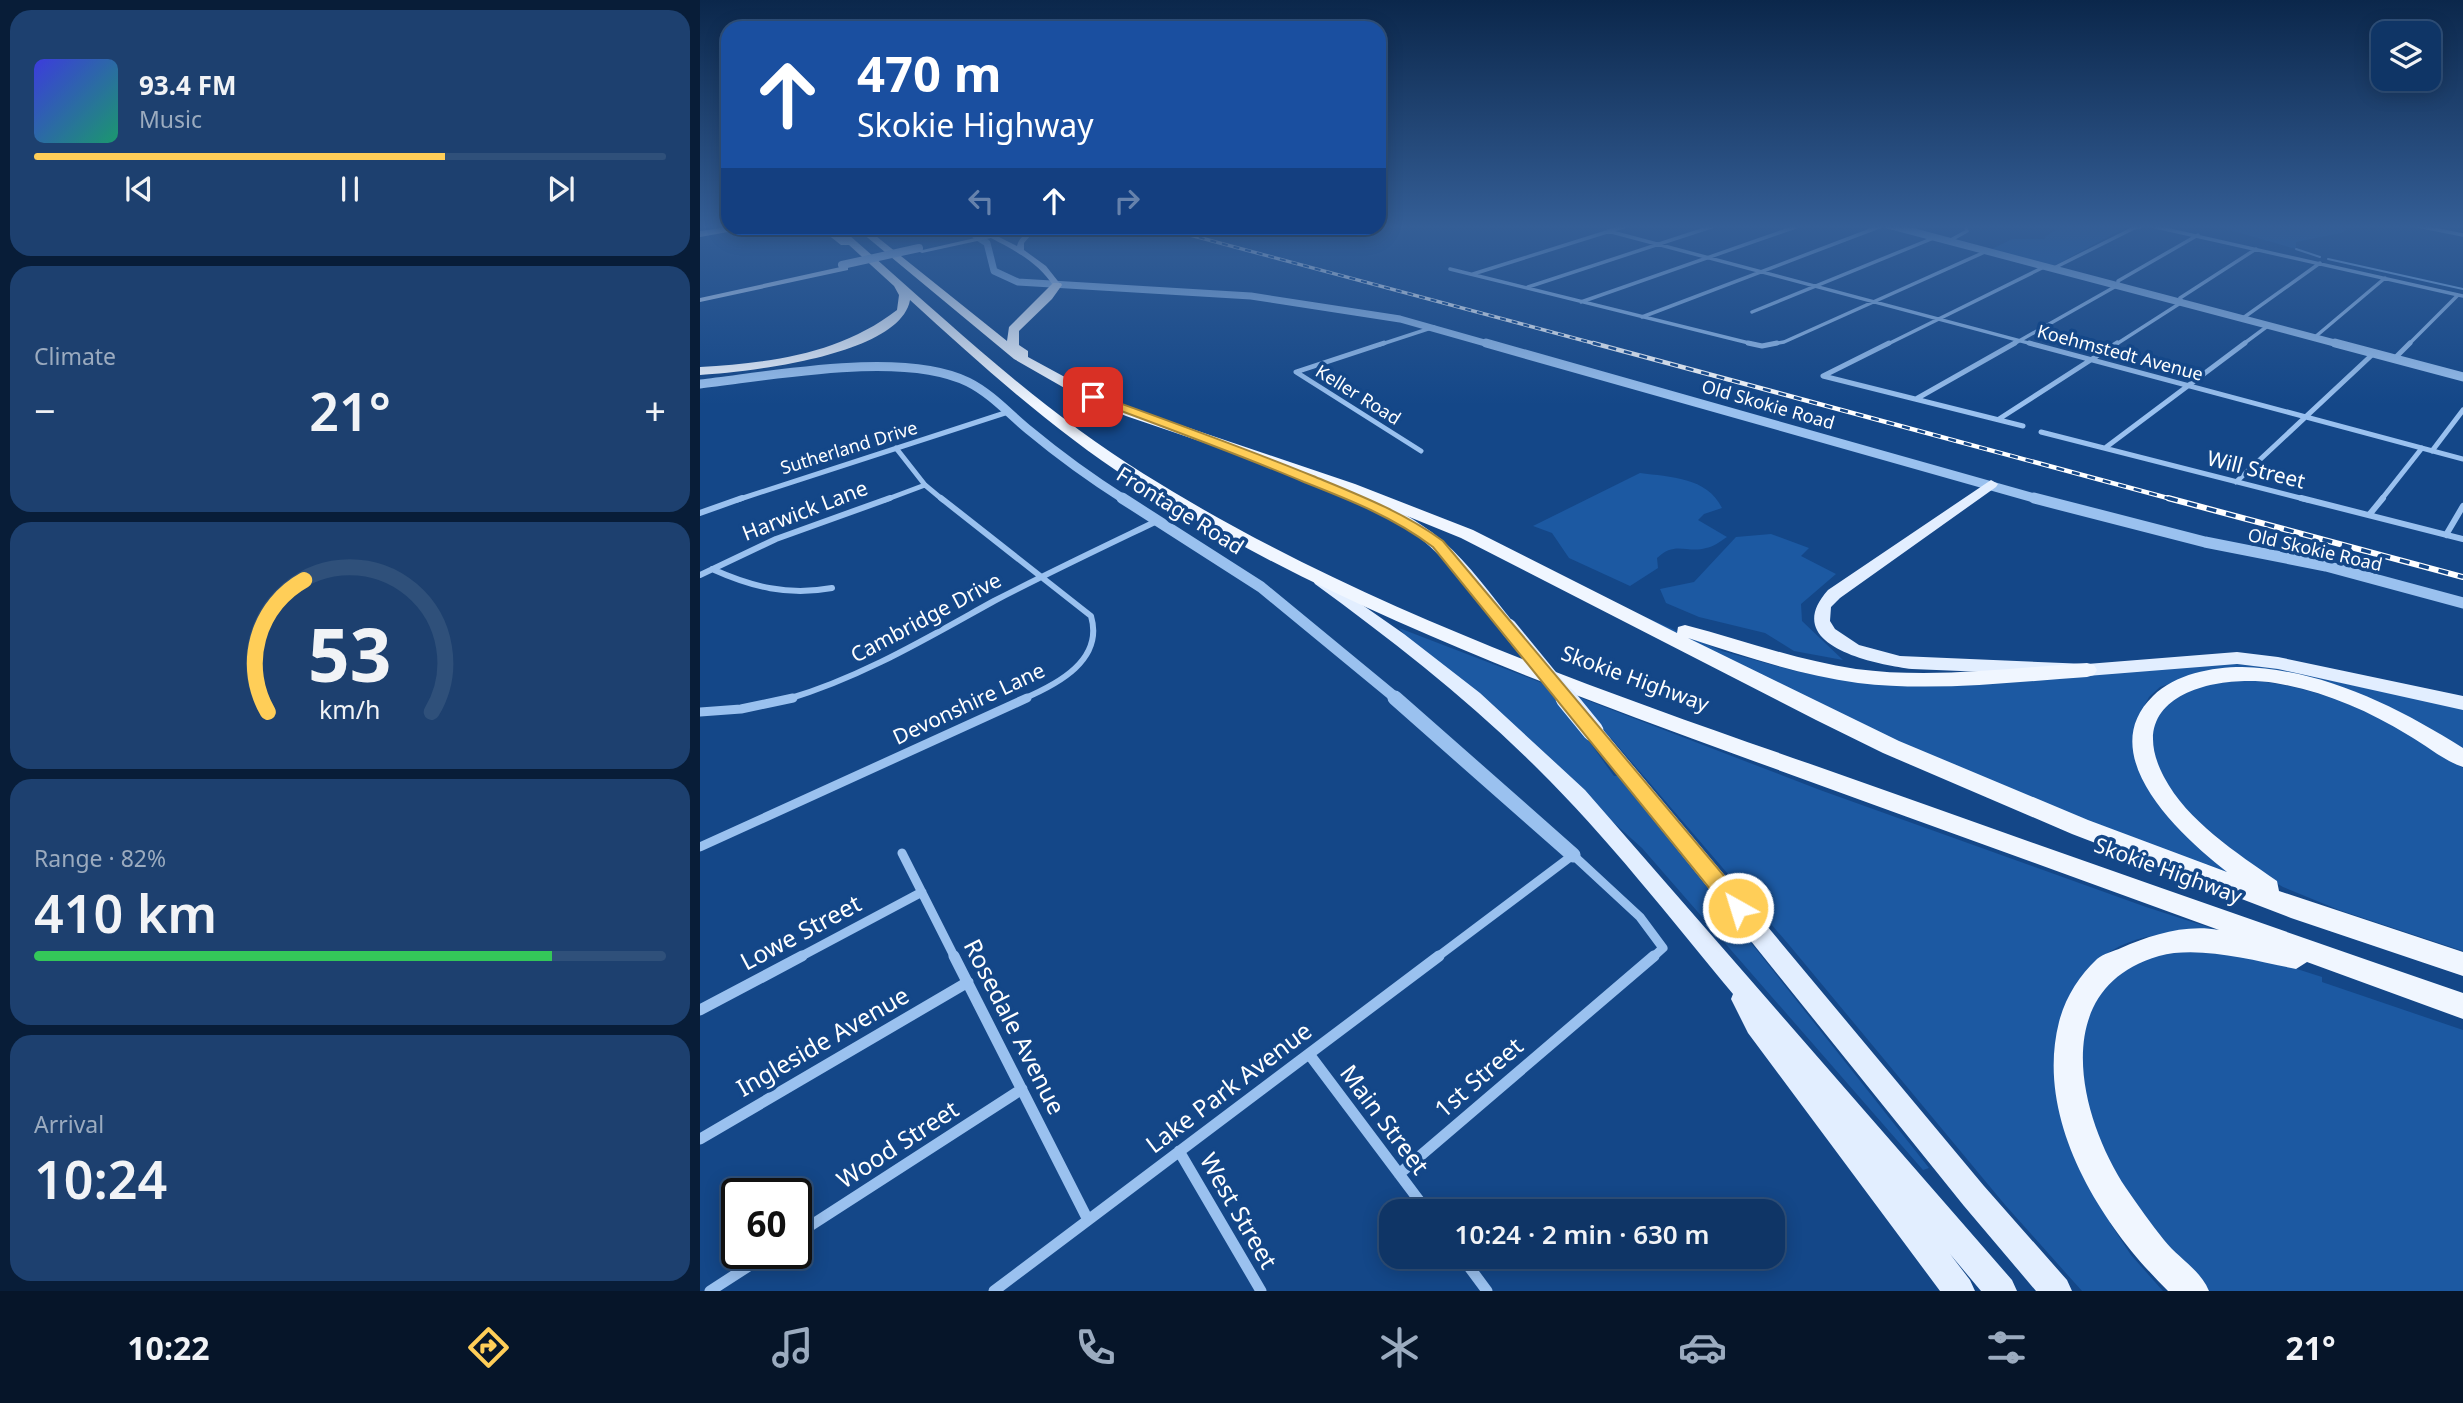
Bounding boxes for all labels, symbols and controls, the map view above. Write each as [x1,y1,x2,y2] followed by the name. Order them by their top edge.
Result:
[2371,21,2441,91] map controls
[2371,21,2441,91] button: layers
[857,40,1002,106] text: 470 m
[742,49,833,140] icon: ahead
[139,67,236,103] text: 93.4 FM
[139,103,202,135] text: Music
[857,103,1094,146] text: Skokie Highway
[120,170,158,208] icon: previous
[331,170,369,208] icon: pause
[542,170,580,208] icon: next
[962,182,1000,220] icon: left
[1035,182,1073,220] icon: ahead
[1108,182,1146,220] icon: right
[2035,318,2206,386] street label: Koehmstedt Avenue
[34,340,116,372] text: Climate
[1311,359,1406,430] street label: Keller Road
[1063,367,1123,427] pin
[1699,374,1838,434] street label: Old Skokie Road
[309,375,391,446] text: 21°
[1074,378,1112,416] icon: arrive
[34,384,56,436] text: −
[644,384,666,436] text: +
[777,415,920,479] street label: Sutherland Drive
[2204,443,2308,495] street label: Will Street
[1112,460,1249,560] street label: Frontage Road
[738,473,871,547] street label: Harwick Lane
[2246,522,2385,576] street label: Old Skokie Road
[845,566,1006,669] street label: Cambridge Drive
[308,604,392,703] text: 53
[1558,638,1713,718] street label: Skokie Highway
[888,656,1049,751] street label: Devonshire Lane
[319,691,381,725] text: km/h
[2091,830,2246,910] street label: Skokie Highway
[34,842,166,874] text: Range · 82%
[1701,871,1775,945] position arrow
[34,877,217,948] text: 410 km
[734,886,867,977] street label: Lowe Street
[957,933,1074,1120] street label: Rosedale Avenue
[730,978,914,1103] street label: Ingleside Avenue
[1138,1013,1318,1160] street label: Lake Park Avenue
[1427,1029,1530,1124] street label: 1st Street
[1333,1057,1438,1181] street label: Main Street
[830,1092,965,1195] street label: Wood Street
[34,1108,104,1140] text: Arrival
[34,1143,167,1214] text: 10:24
[1193,1146,1286,1275] street label: West Street
[721,1178,812,1269] speed limit sign: 60
[1455,1216,1709,1252] text: 10:24 · 2 min · 630 m
[464,1323,513,1372] icon: directions
[768,1323,817,1372] icon: music
[1071,1323,1120,1372] icon: phone
[1375,1323,1424,1372] icon: climate
[1678,1323,1727,1372] icon: car
[1982,1323,2031,1372] icon: filters
[127,1326,210,1369] text: 10:22
[2285,1326,2336,1369] text: 21°

